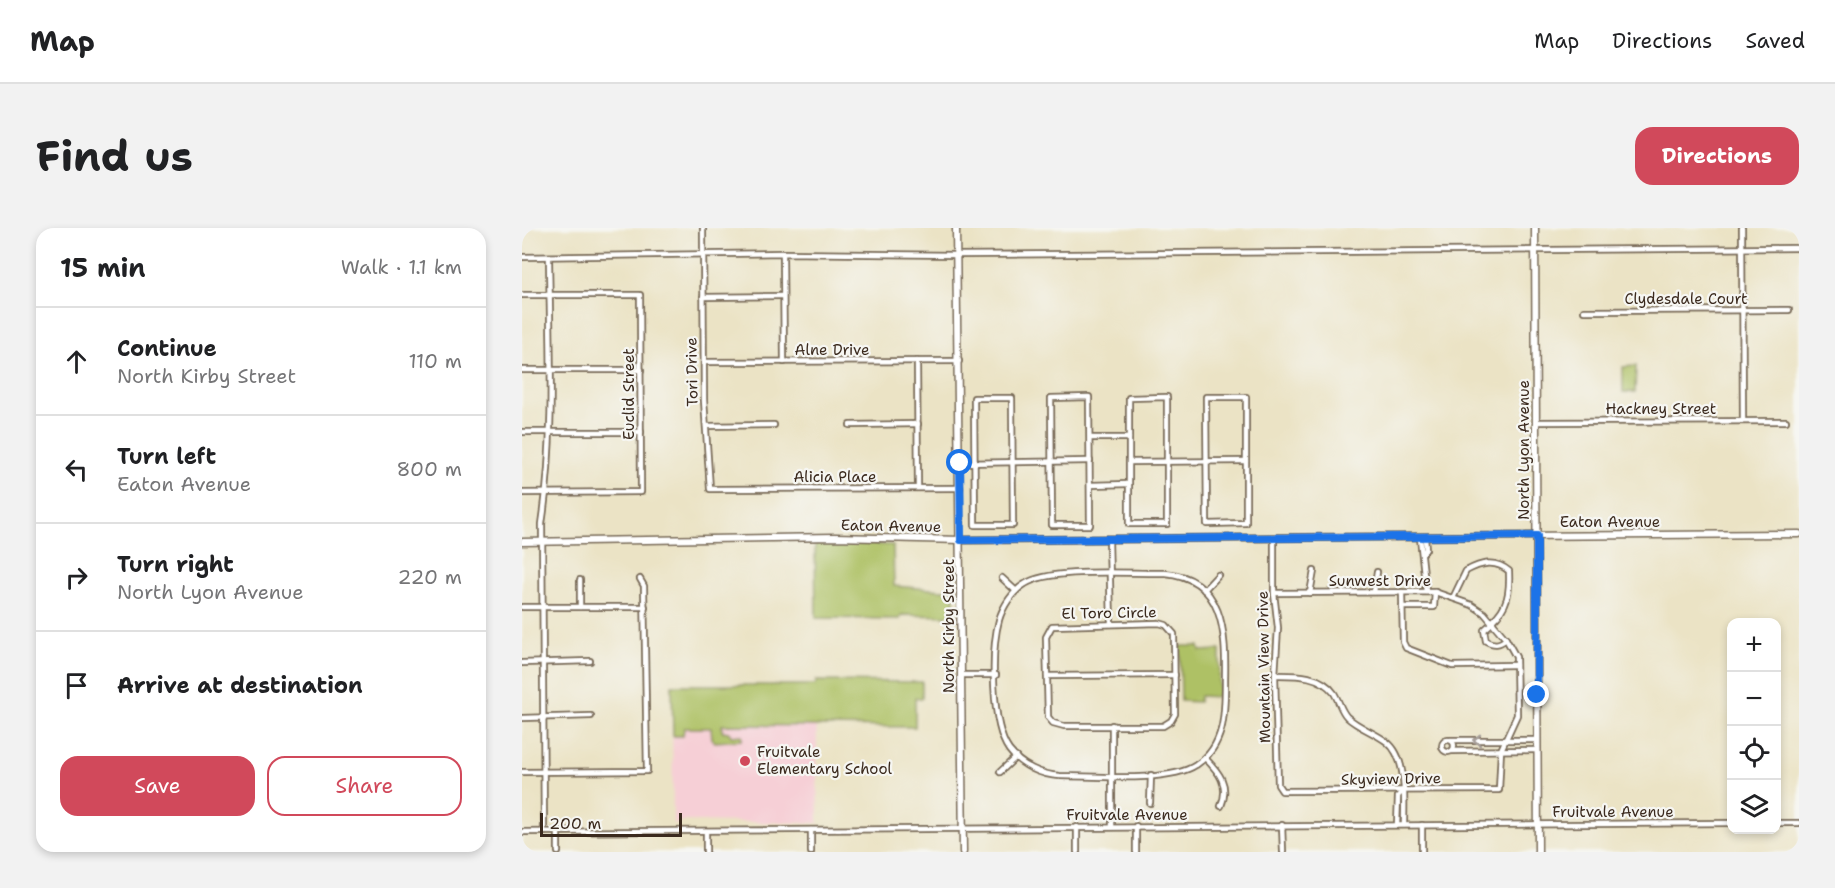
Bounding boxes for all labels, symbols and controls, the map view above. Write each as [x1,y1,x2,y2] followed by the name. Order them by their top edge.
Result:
[30,22,95,60] text: Map
[1534,27,1579,55] text: Map
[1612,27,1712,55] text: Directions
[1745,27,1805,55] text: Saved
[1635,127,1799,185] button: Directions
[36,128,193,184] text: Find us
[60,250,146,285] text: 15 min
[341,254,462,280] text: Walk · 1.1 km
[1624,289,1748,309] street label: Clydesdale Court
[117,334,217,363] text: Continue
[681,337,703,407] street label: Tori Drive
[795,340,869,360] street label: Alne Drive
[60,345,93,378] icon: ahead
[408,348,462,374] text: 110 m
[619,348,639,440] street label: Euclid Street
[117,363,296,389] text: North Kirby Street
[1514,380,1534,520] street label: North Lyon Avenue
[1606,399,1716,419] street label: Hackney Street
[117,442,216,471] text: Turn left
[946,449,972,475] route start
[60,453,93,486] icon: left
[397,456,462,482] text: 800 m
[793,467,877,487] street label: Alicia Place
[117,471,251,497] text: Eaton Avenue
[1560,512,1660,532] street label: Eaton Avenue
[841,515,941,537] street label: Eaton Avenue
[117,550,234,579] text: Turn right
[939,559,959,693] street label: North Kirby Street
[60,561,93,594] icon: right
[398,564,462,590] text: 220 m
[1329,571,1431,591] street label: Sunwest Drive
[117,579,304,605] text: North Lyon Avenue
[1253,591,1275,743] street label: Mountain View Drive
[1061,602,1157,624] street label: El Toro Circle
[1727,618,1781,834] map controls
[1727,618,1781,672] button: +
[60,669,93,702] icon: arrive
[117,671,363,700] text: Arrive at destination
[1727,672,1781,726] button: −
[1523,681,1549,707] route end
[1727,726,1781,780] button: locate
[1473,734,1482,746] one-way arrow
[757,742,893,779] place label: Fruitvale Elementary School
[738,754,752,768] marker: Fruitvale Elementary School
[60,756,255,816] button: Save
[267,756,462,816] button: Share
[1341,768,1441,790] street label: Skyview Drive
[1727,780,1781,834] button: layers
[1552,802,1674,822] street label: Fruitvale Avenue
[1066,805,1188,825] street label: Fruitvale Avenue
[540,810,682,838] scale bar
[549,813,601,834] text: 200 m

